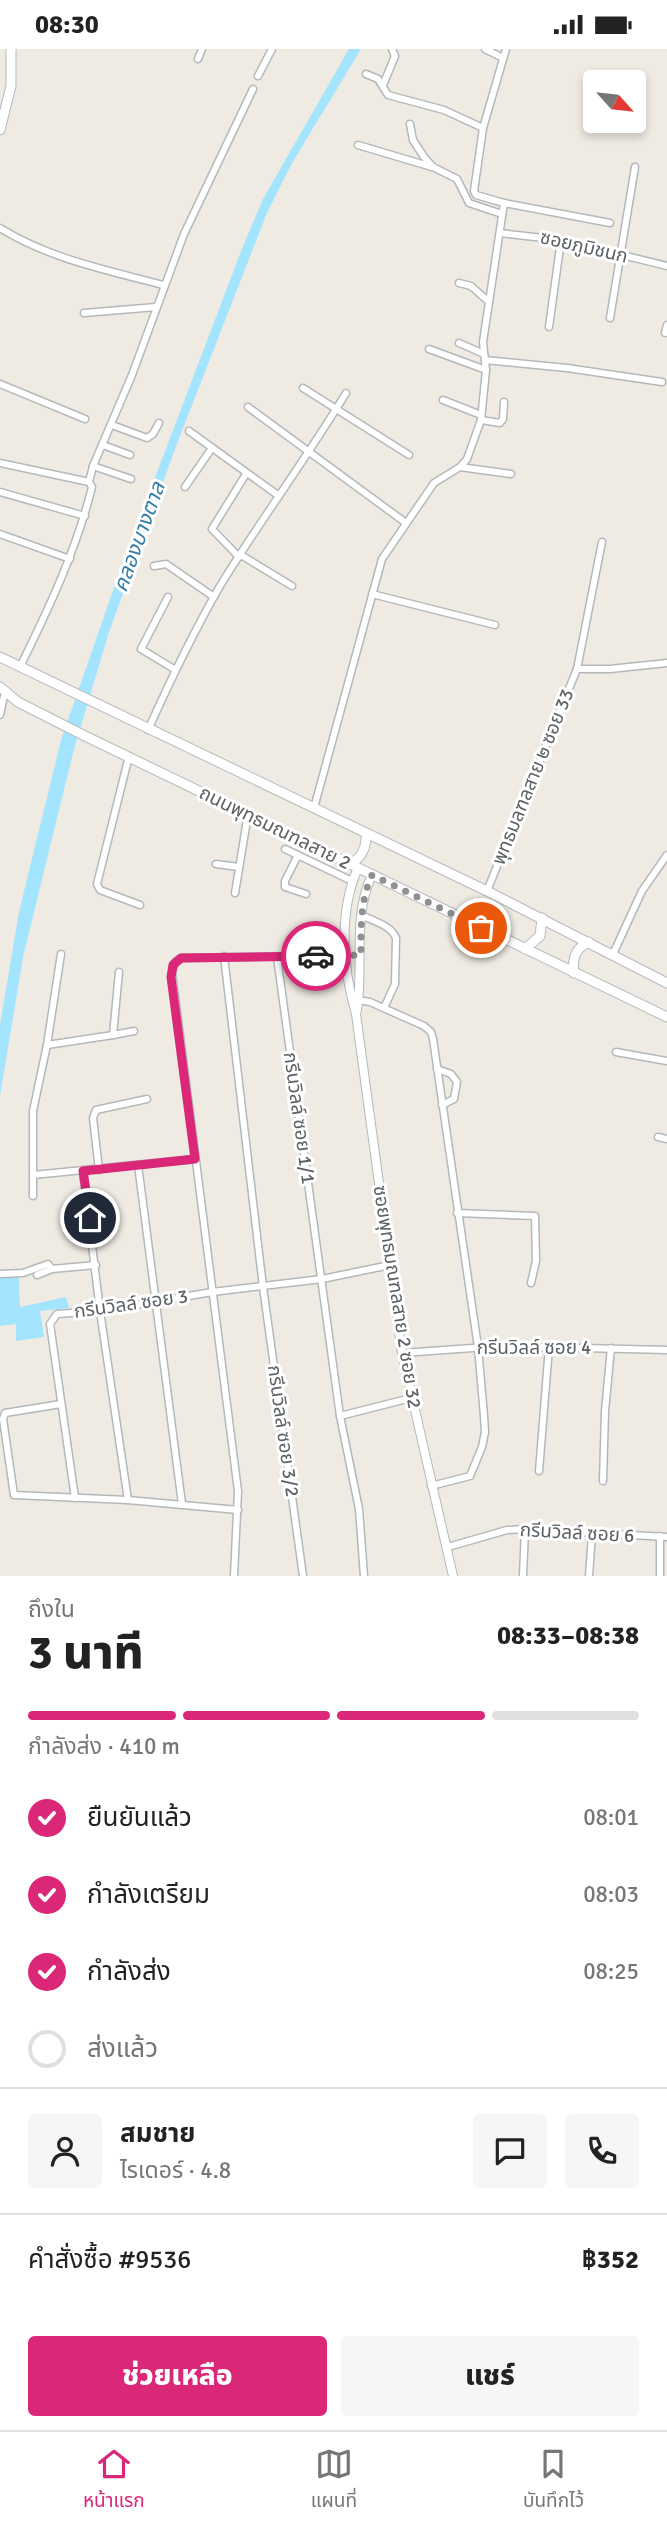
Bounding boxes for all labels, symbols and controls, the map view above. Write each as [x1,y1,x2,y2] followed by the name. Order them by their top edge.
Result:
[35,9,99,41] text: 08:30
[583,70,646,133] north arrow
[583,70,646,133] map controls
[538,225,630,269] street label: ซอยภูมิชนก
[107,478,171,595] water label: คลองบางตาล
[487,685,579,869] street label: พุทธมลฑลสาย ๒ ซอย 33
[195,781,355,875] street label: ถนนพุทธมณฑลสาย 2
[451,898,511,958] pin
[462,909,500,947] icon: bag
[281,921,351,991] courier
[297,937,335,975] icon: car
[278,1050,320,1186] street label: กรีนวิลล์ ซอย 1/1
[368,1184,426,1410] street label: ซอยพุทธมณฑลสาย 2 ซอย 32
[60,1188,120,1248] pin
[71,1199,109,1237] icon: home
[73,1284,189,1324] street label: กรีนวิลล์ ซอย 3
[477,1336,591,1360] street label: กรีนวิลล์ ซอย 4
[262,1363,304,1499] street label: กรีนวิลล์ ซอย 3/2
[519,1518,635,1548] street label: กรีนวิลล์ ซอย 6
[28,1595,75,1624] text: ถึงใน
[497,1620,639,1652] text: 08:33–08:38
[28,1625,144,1681] text: 3 นาที
[28,1732,180,1761] text: กำลังส่ง · 410 m
[28,1799,66,1837] icon: check
[87,1802,192,1834] text: ยืนยันแล้ว
[583,1803,639,1832] text: 08:01
[28,1876,66,1914] icon: check
[87,1879,210,1911] text: กำลังเตรียม
[583,1880,639,1909] text: 08:03
[28,1953,66,1991] icon: check
[87,1956,171,1988] text: กำลังส่ง
[583,1957,639,1986] text: 08:25
[87,2033,158,2065] text: ส่งแล้ว
[28,2114,102,2188] button: person
[473,2114,547,2188] button: chat
[565,2114,639,2188] button: phone
[120,2118,196,2150] text: สมชาย
[120,2156,231,2185] text: ไรเดอร์ · 4.8
[28,2244,191,2276] text: คำสั่งซื้อ #9536
[582,2244,639,2276] text: ฿352
[28,2336,327,2416] button: ช่วยเหลือ
[341,2336,639,2416] button: แชร์
[83,2445,145,2516] tab: หน้าแรก
[311,2445,357,2516] tab: แผนที่
[523,2445,584,2516] tab: บันทึกไว้

